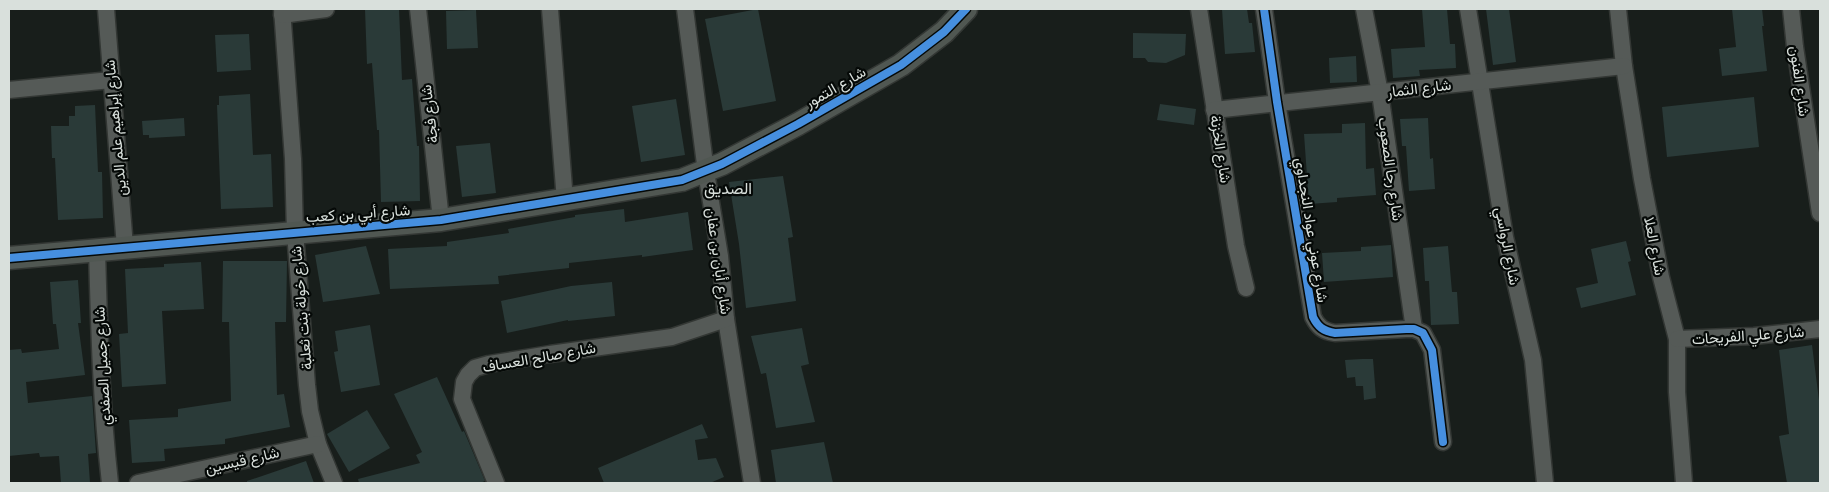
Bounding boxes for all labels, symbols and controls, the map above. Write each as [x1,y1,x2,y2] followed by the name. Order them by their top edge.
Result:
[1784,45,1813,118] street label: شارع الفنون
[101,59,132,197] street label: شارع إبراهيم علم الدين
[801,63,870,114] street label: شارع التمور
[1385,76,1453,103] street label: شارع الثمار
[417,83,444,144] street label: شارع فجة
[1204,114,1235,185] street label: شارع الخزنة
[1372,116,1407,222] street label: شارع رجا الصعوب
[1287,156,1332,305] street label: شارع عوني عواد النجداوي
[704,179,752,199] district label: الصديق
[305,201,411,230] street label: شارع أبي بن كعب
[700,206,735,316] street label: شارع أبان بن عفان
[1487,206,1524,287] street label: شارع الرواسي
[1638,215,1669,277] street label: شارع العلا
[287,245,318,371] street label: شارع خولة بنت ثعلبة
[90,306,119,426] street label: شارع جميل الصفدي
[1691,323,1805,352] street label: شارع علي الفريحات
[481,339,598,378] street label: شارع صالح العساف
[203,443,282,480] street label: شارع قيسين

